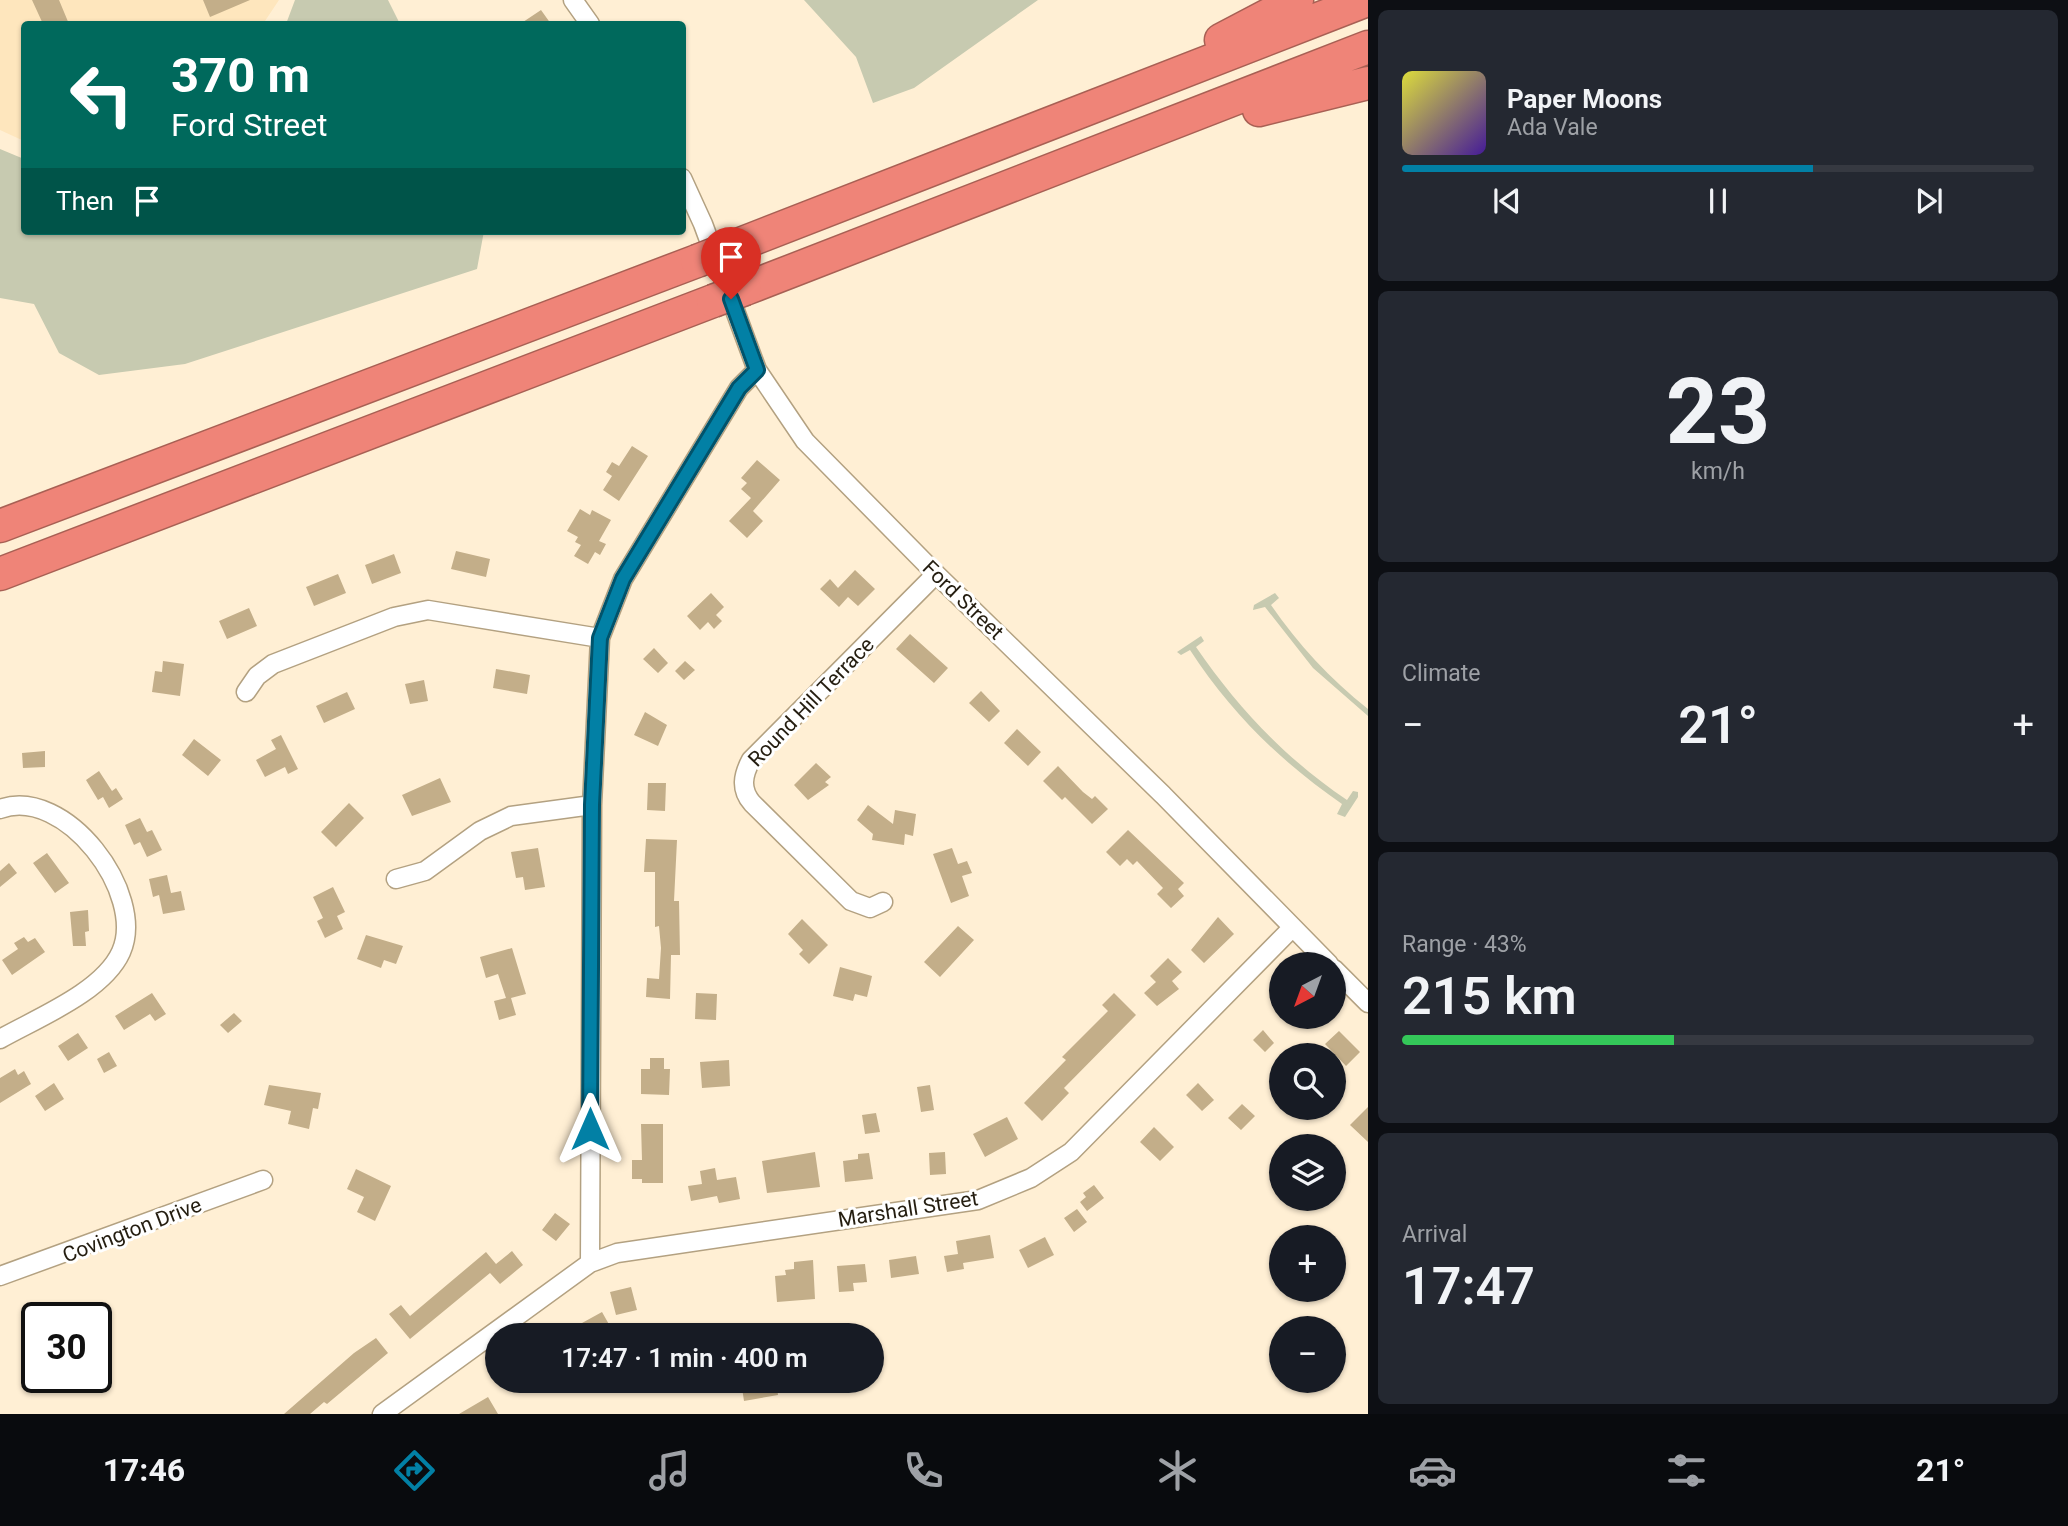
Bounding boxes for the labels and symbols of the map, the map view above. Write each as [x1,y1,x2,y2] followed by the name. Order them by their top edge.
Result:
[701,227,761,299] pin
[918,556,1008,644] street label: Ford Street
[743,632,879,772] street label: Round Hill Terrace
[1269,952,1346,1029] north arrow
[553,1092,627,1166] position arrow
[836,1186,980,1232] street label: Marshall Street
[59,1192,205,1268] street label: Covington Drive
[21,1302,112,1393] speed limit sign: 30

